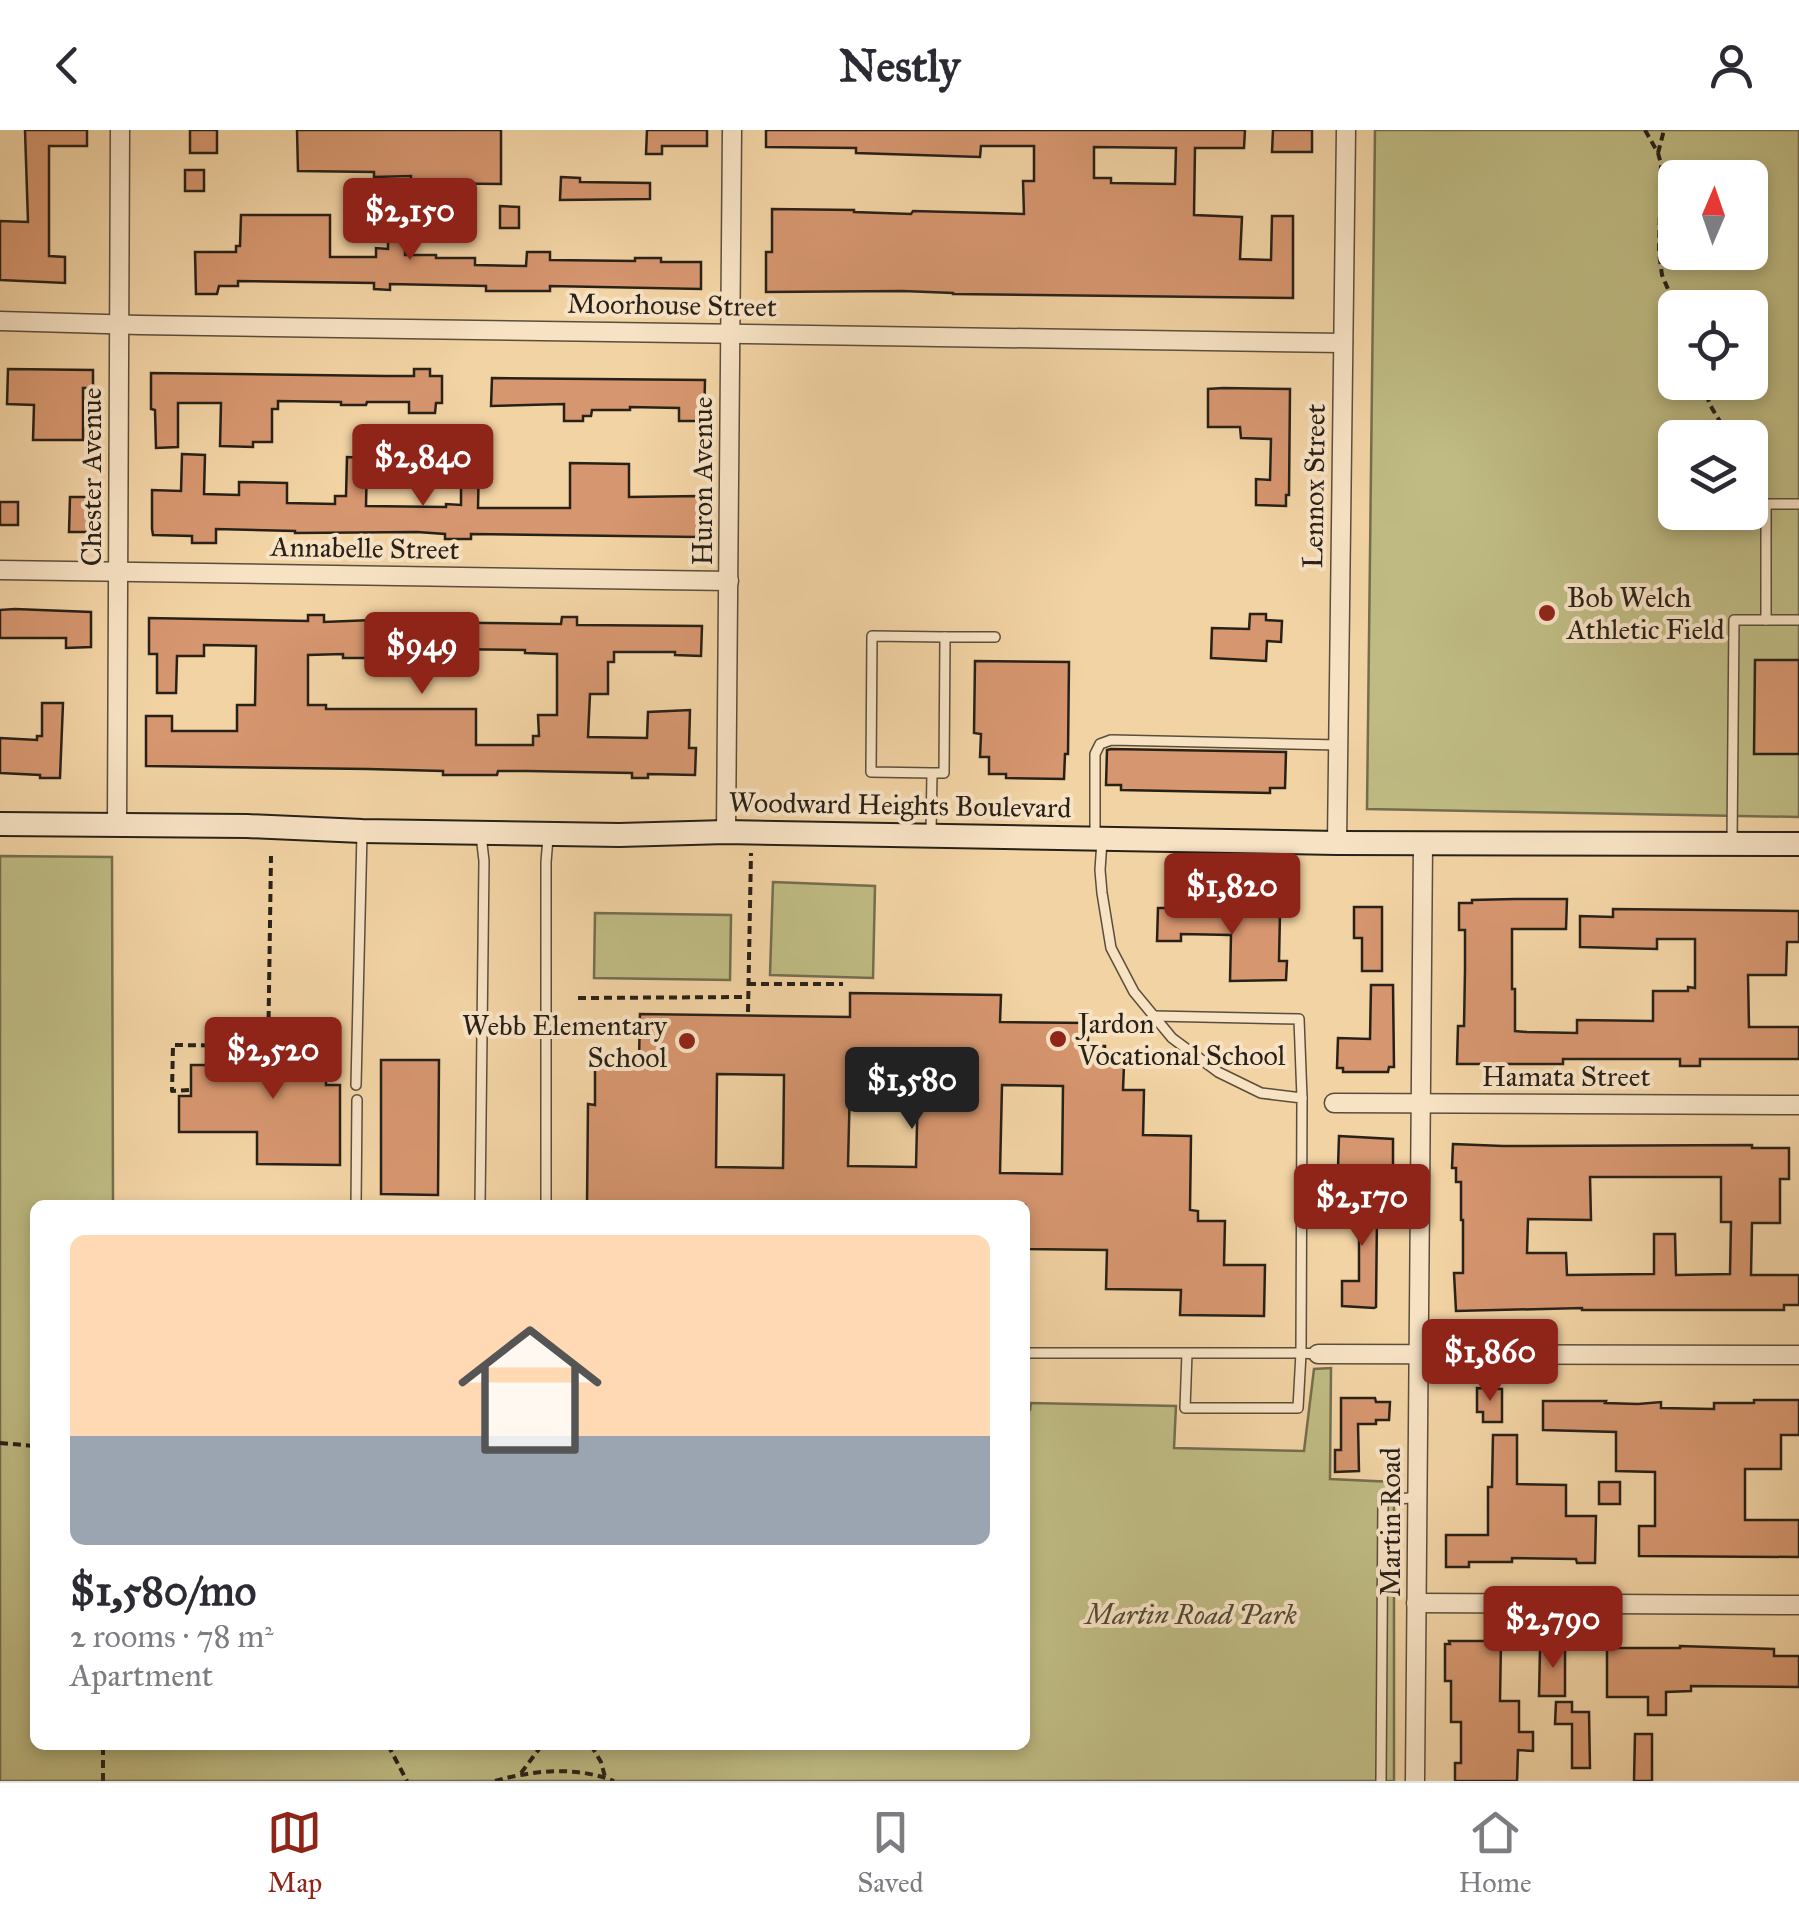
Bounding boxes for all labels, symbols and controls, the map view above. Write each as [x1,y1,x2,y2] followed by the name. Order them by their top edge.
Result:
[40,38,95,93] icon: back
[839,38,960,93] text: Nestly
[1704,38,1759,93] icon: person
[1658,160,1768,270] north arrow
[1658,160,1768,530] map controls
[329,178,491,263] pin: $2,150
[365,191,455,230] text: $2,150
[567,286,777,324] street label: Moorhouse Street
[1658,290,1768,400] button: locate
[74,388,109,566] street label: Chester Avenue
[685,397,720,565] street label: Huron Avenue
[1295,403,1333,569] street label: Lennox Street
[1658,420,1768,530] button: layers
[342,424,504,509] pin: $2,840
[374,437,472,476] text: $2,840
[269,529,460,567] street label: Annabelle Street
[1566,580,1725,647] place label: Bob Welch Athletic Field
[1536,602,1558,624] marker: Bob Welch Athletic Field
[363,612,481,697] pin: $949
[386,625,458,664] text: $949
[728,785,1072,825] street label: Woodward Heights Boulevard
[1151,853,1313,938] pin: $1,820
[1186,866,1278,905] text: $1,820
[1075,1006,1286,1073] place label: Jardon Vocational School
[462,1008,668,1075] place label: Webb Elementary School
[192,1017,354,1102] pin: $2,520
[1047,1028,1069,1050] marker: Jardon Vocational School
[227,1030,319,1069] text: $2,520
[676,1030,698,1052] marker: Webb Elementary School
[831,1047,993,1132] pin: $1,580
[1482,1059,1650,1094] street label: Hamata Street
[867,1060,957,1099] text: $1,580
[1281,1164,1443,1249] pin: $2,170
[1316,1177,1408,1216] text: $2,170
[440,1300,620,1480] icon: home
[1409,1319,1571,1404] pin: $1,860
[1444,1332,1536,1371] text: $1,860
[1373,1447,1408,1597] street label: Martin Road
[70,1565,256,1617] text: $1,580/mo
[1472,1586,1634,1671] pin: $2,790
[1082,1597,1297,1632] park label: Martin Road Park
[1506,1599,1600,1638] text: $2,790
[70,1617,274,1656] text: 2 rooms · 78 m²
[70,1656,213,1695] text: Apartment
[267,1805,322,1900] tab: Map
[857,1805,924,1900] tab: Saved
[1458,1805,1532,1900] tab: Home

